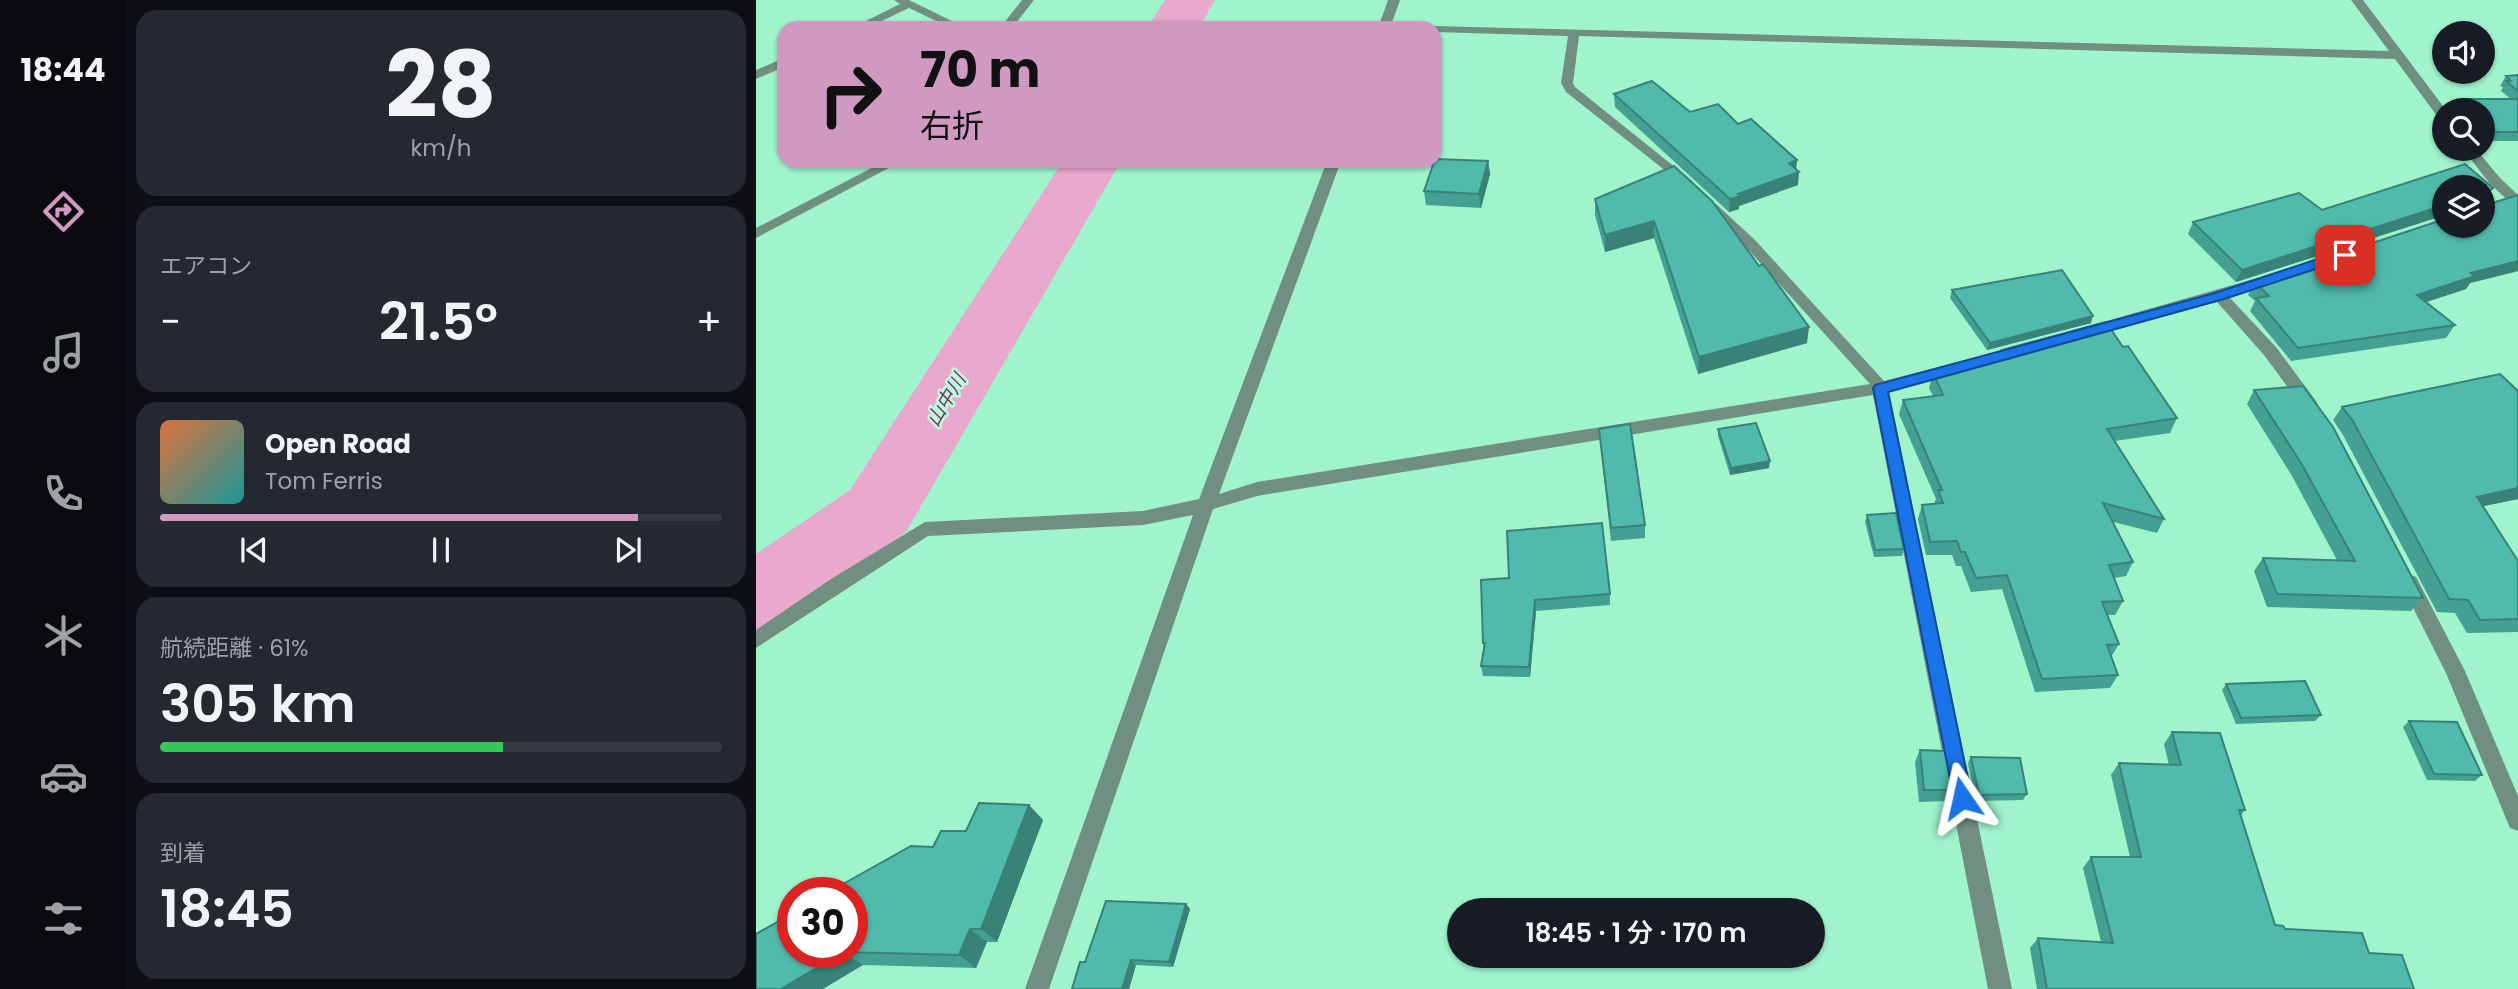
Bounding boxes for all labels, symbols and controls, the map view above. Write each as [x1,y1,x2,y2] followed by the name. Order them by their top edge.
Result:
[386,21,496,149] text: 28
[2432,21,2495,238] map controls
[2432,21,2495,84] button: sound
[920,36,1040,104] text: 70 m
[20,47,106,92] text: 18:44
[805,49,896,140] icon: right
[2432,98,2495,161] button: search
[920,103,984,148] text: 右折
[410,132,472,164] text: km/h
[2432,175,2495,238] button: layers
[39,187,88,236] icon: directions
[2315,225,2375,285] pin
[2326,236,2364,274] icon: arrive
[160,250,252,282] text: エアコン
[379,285,498,358] text: 21.5°
[160,295,181,348] text: −
[696,295,722,348] text: +
[39,328,88,377] icon: music
[920,367,973,431] water label: 山中川
[265,426,411,462] text: Open Road
[265,465,383,497] text: Tom Ferris
[39,469,88,518] icon: phone
[235,531,273,569] icon: previous
[422,531,460,569] icon: pause
[609,531,647,569] icon: next
[39,611,88,660] icon: climate
[160,632,309,664] text: 航続距離 · 61%
[160,667,355,740] text: 305 km
[39,752,88,801] icon: car
[1925,761,1999,835] position arrow
[160,837,206,869] text: 到着
[160,872,294,945] text: 18:45
[777,877,868,968] speed limit sign: 30
[39,894,88,943] icon: filters
[1525,915,1747,951] text: 18:45 · 1 分 · 170 m

